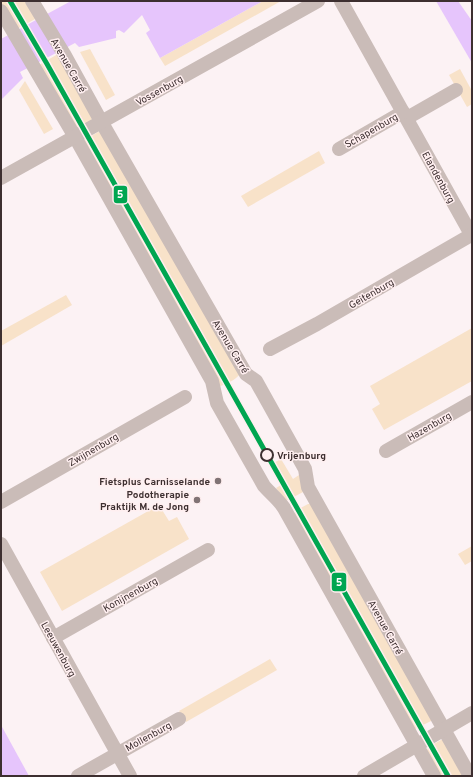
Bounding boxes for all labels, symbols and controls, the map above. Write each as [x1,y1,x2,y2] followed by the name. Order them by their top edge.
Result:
[47,36,88,95] street label: Avenue Carré
[134,73,186,110] street label: Vossenburg
[343,111,401,152] street label: Schapenburg
[418,150,457,206] street label: Elandenburg
[113,185,128,204] line badge: 5
[117,188,124,202] text: 5
[347,276,397,312] street label: Geitenburg
[209,317,251,376] street label: Avenue Carré
[405,410,454,445] street label: Hazenburg
[66,431,121,470] street label: Zwijnenburg
[260,448,274,462] marker: Vrijenburg
[277,450,326,463] place label: Vrijenburg
[99,476,210,489] place label: Fietsplus Carnisselande
[213,476,223,486] marker: Fietsplus Carnisselande
[100,489,189,514] place label: Podotherapie Praktijk M. de Jong
[192,495,202,505] marker: Podotherapie Praktijk M. de Jong
[331,572,347,592] line badge: 5
[101,575,160,616] street label: Konijnenburg
[336,576,343,590] text: 5
[364,598,405,657] street label: Avenue Carré
[37,620,78,680] street label: Leeuwenburg
[123,719,174,755] street label: Mollenburg

